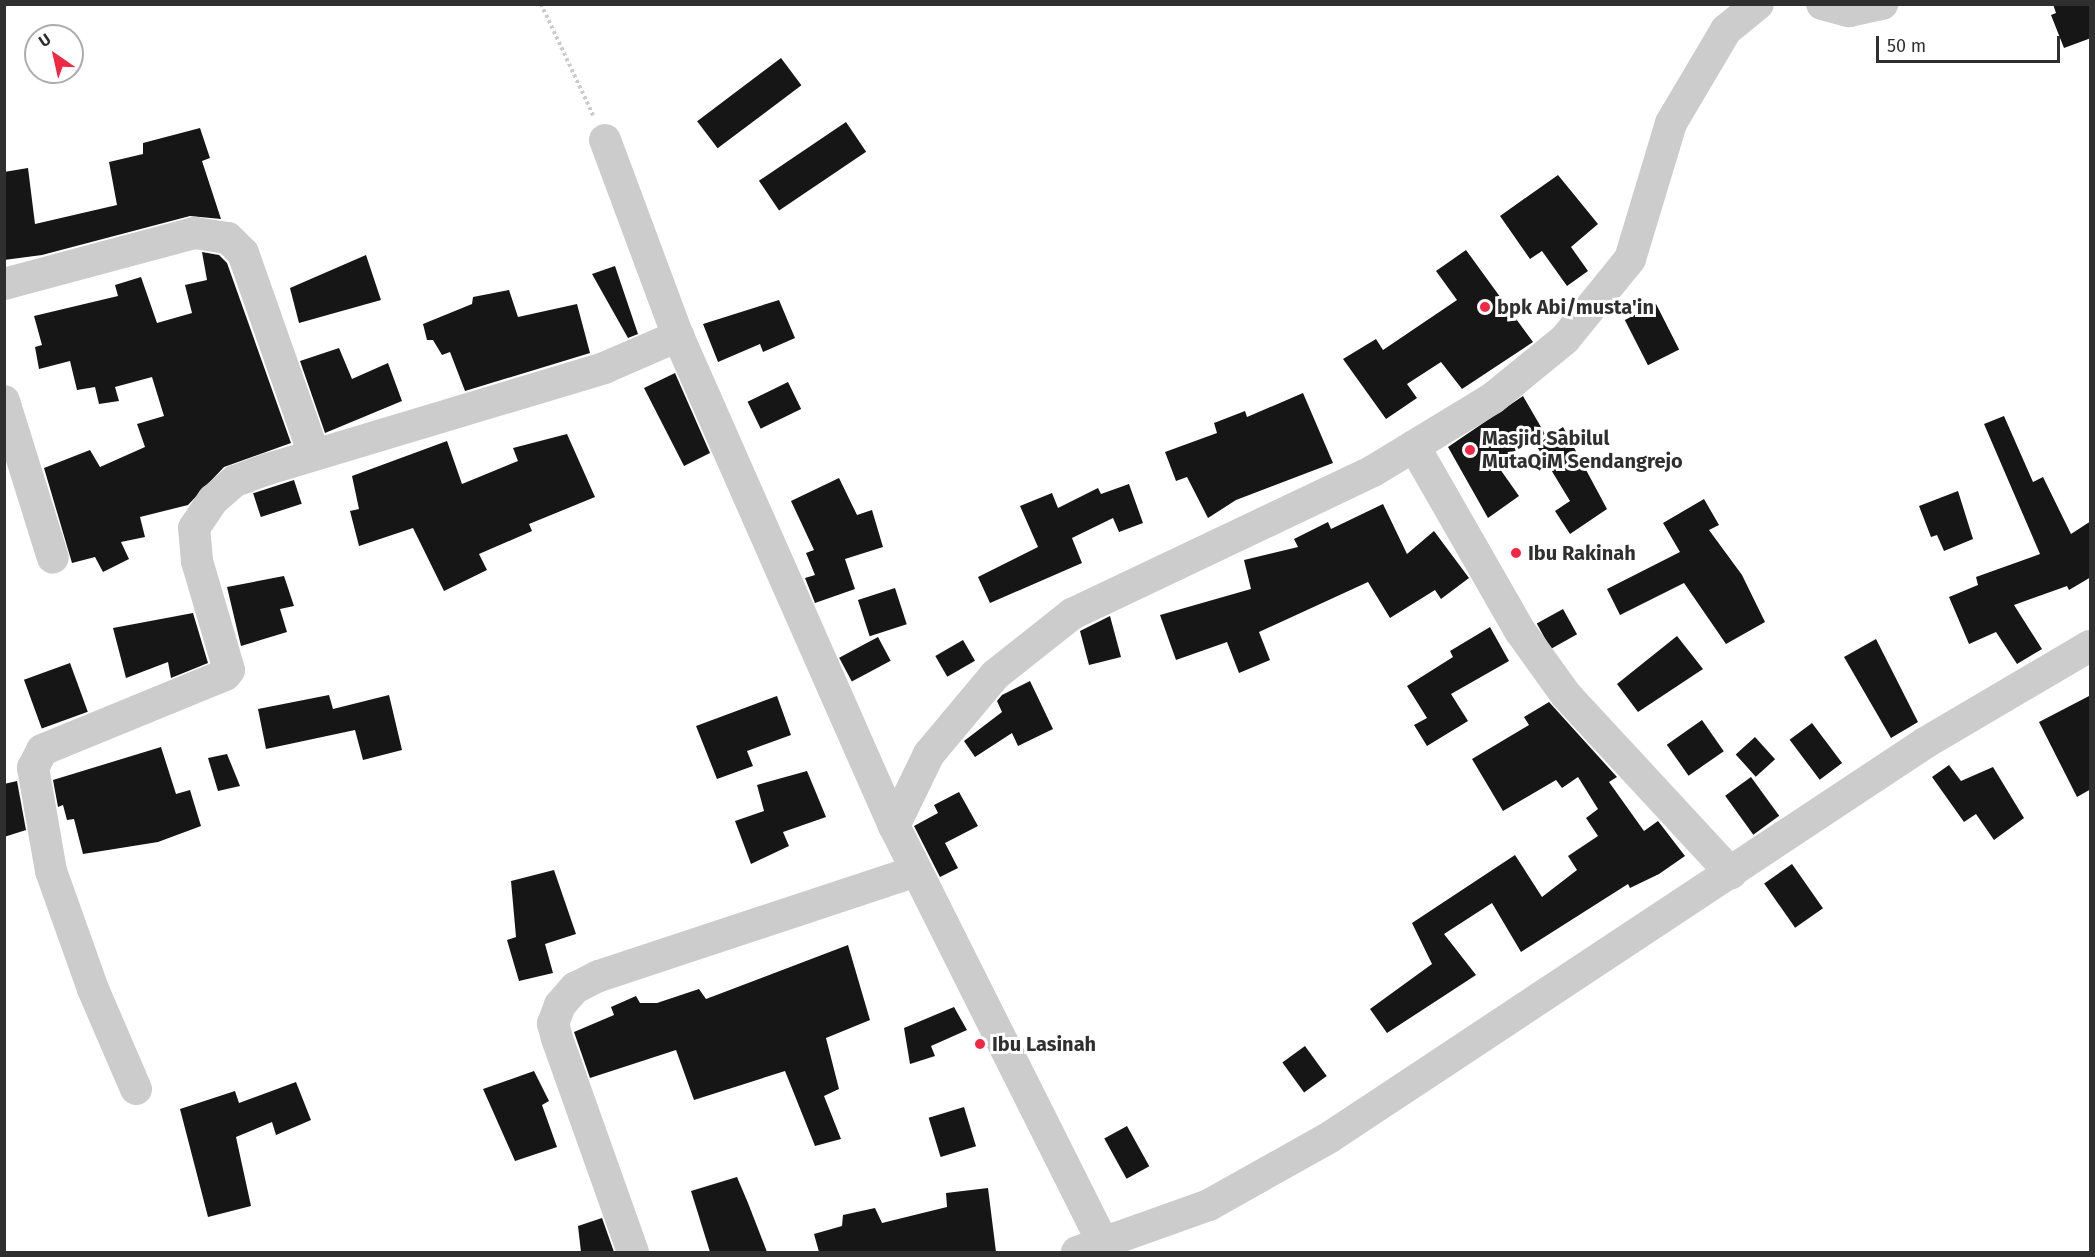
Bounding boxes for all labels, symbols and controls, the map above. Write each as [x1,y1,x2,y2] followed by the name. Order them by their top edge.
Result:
[24,24,84,84] north arrow
[1879,24,2064,62] scale bar
[35,30,54,51] text: U
[1887,35,1926,57] text: 50 m
[1497,295,1654,319] place label: bpk Abi/musta'in
[1478,300,1492,314] marker: bpk Abi/musta'in
[1482,426,1683,473] place label: Masjid Sabilul MutaQiM Sendangrejo
[1463,443,1477,457] marker: Masjid Sabilul MutaQiM Sendangrejo
[1528,541,1636,565] place label: Ibu Rakinah
[1509,546,1523,560] marker: Ibu Rakinah
[992,1032,1096,1056] place label: Ibu Lasinah
[973,1037,987,1051] marker: Ibu Lasinah

